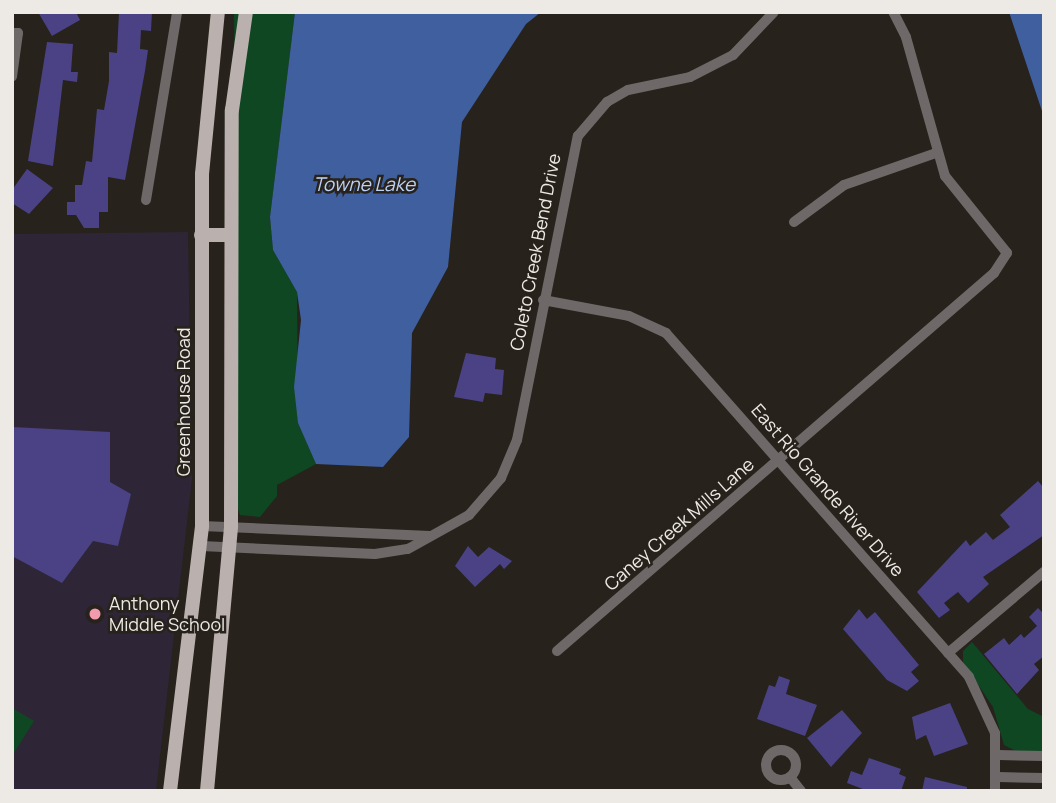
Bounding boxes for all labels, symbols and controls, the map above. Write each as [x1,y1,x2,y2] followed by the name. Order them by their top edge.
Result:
[505,152,565,352] street label: Coleto Creek Bend Drive
[313,174,415,196] water label: Towne Lake
[172,328,194,476] street label: Greenhouse Road
[747,399,909,581] street label: East Rio Grande River Drive
[600,453,758,595] street label: Caney Creek Mills Lane
[109,593,225,636] place label: Anthony Middle School
[87,606,103,622] marker: Anthony Middle School

